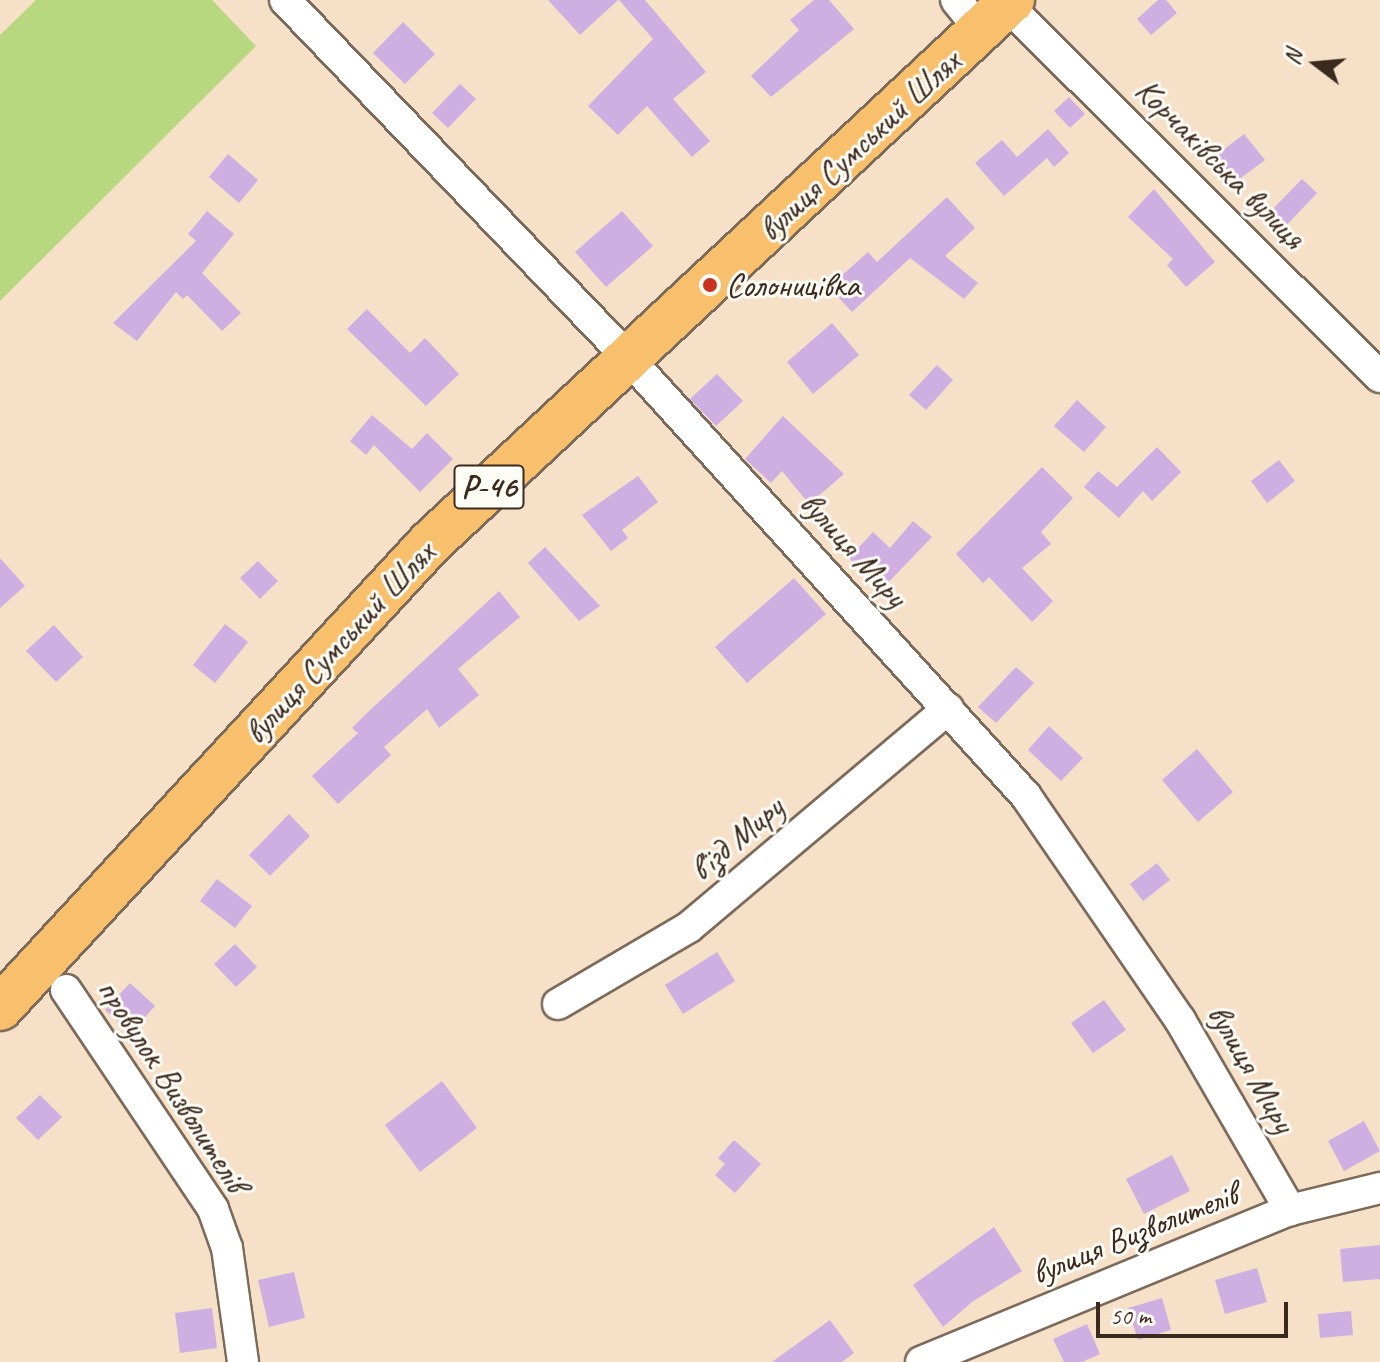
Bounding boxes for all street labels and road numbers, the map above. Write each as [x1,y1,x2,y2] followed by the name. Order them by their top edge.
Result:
[749,41,969,249] street label: вулиця Сумський Шлях
[1127,69,1315,257] street label: Корчаківська вулиця
[453,459,525,515] road number: Р-46
[792,483,916,615] street label: вулиця Миру
[235,532,443,752] street label: вулиця Сумський Шлях
[681,787,791,889] street label: в'їзд Миру
[90,972,256,1198] street label: провулок Визволителів
[1199,997,1305,1139] street label: вулиця Миру
[1025,1173,1243,1293] street label: вулиця Визволителів

